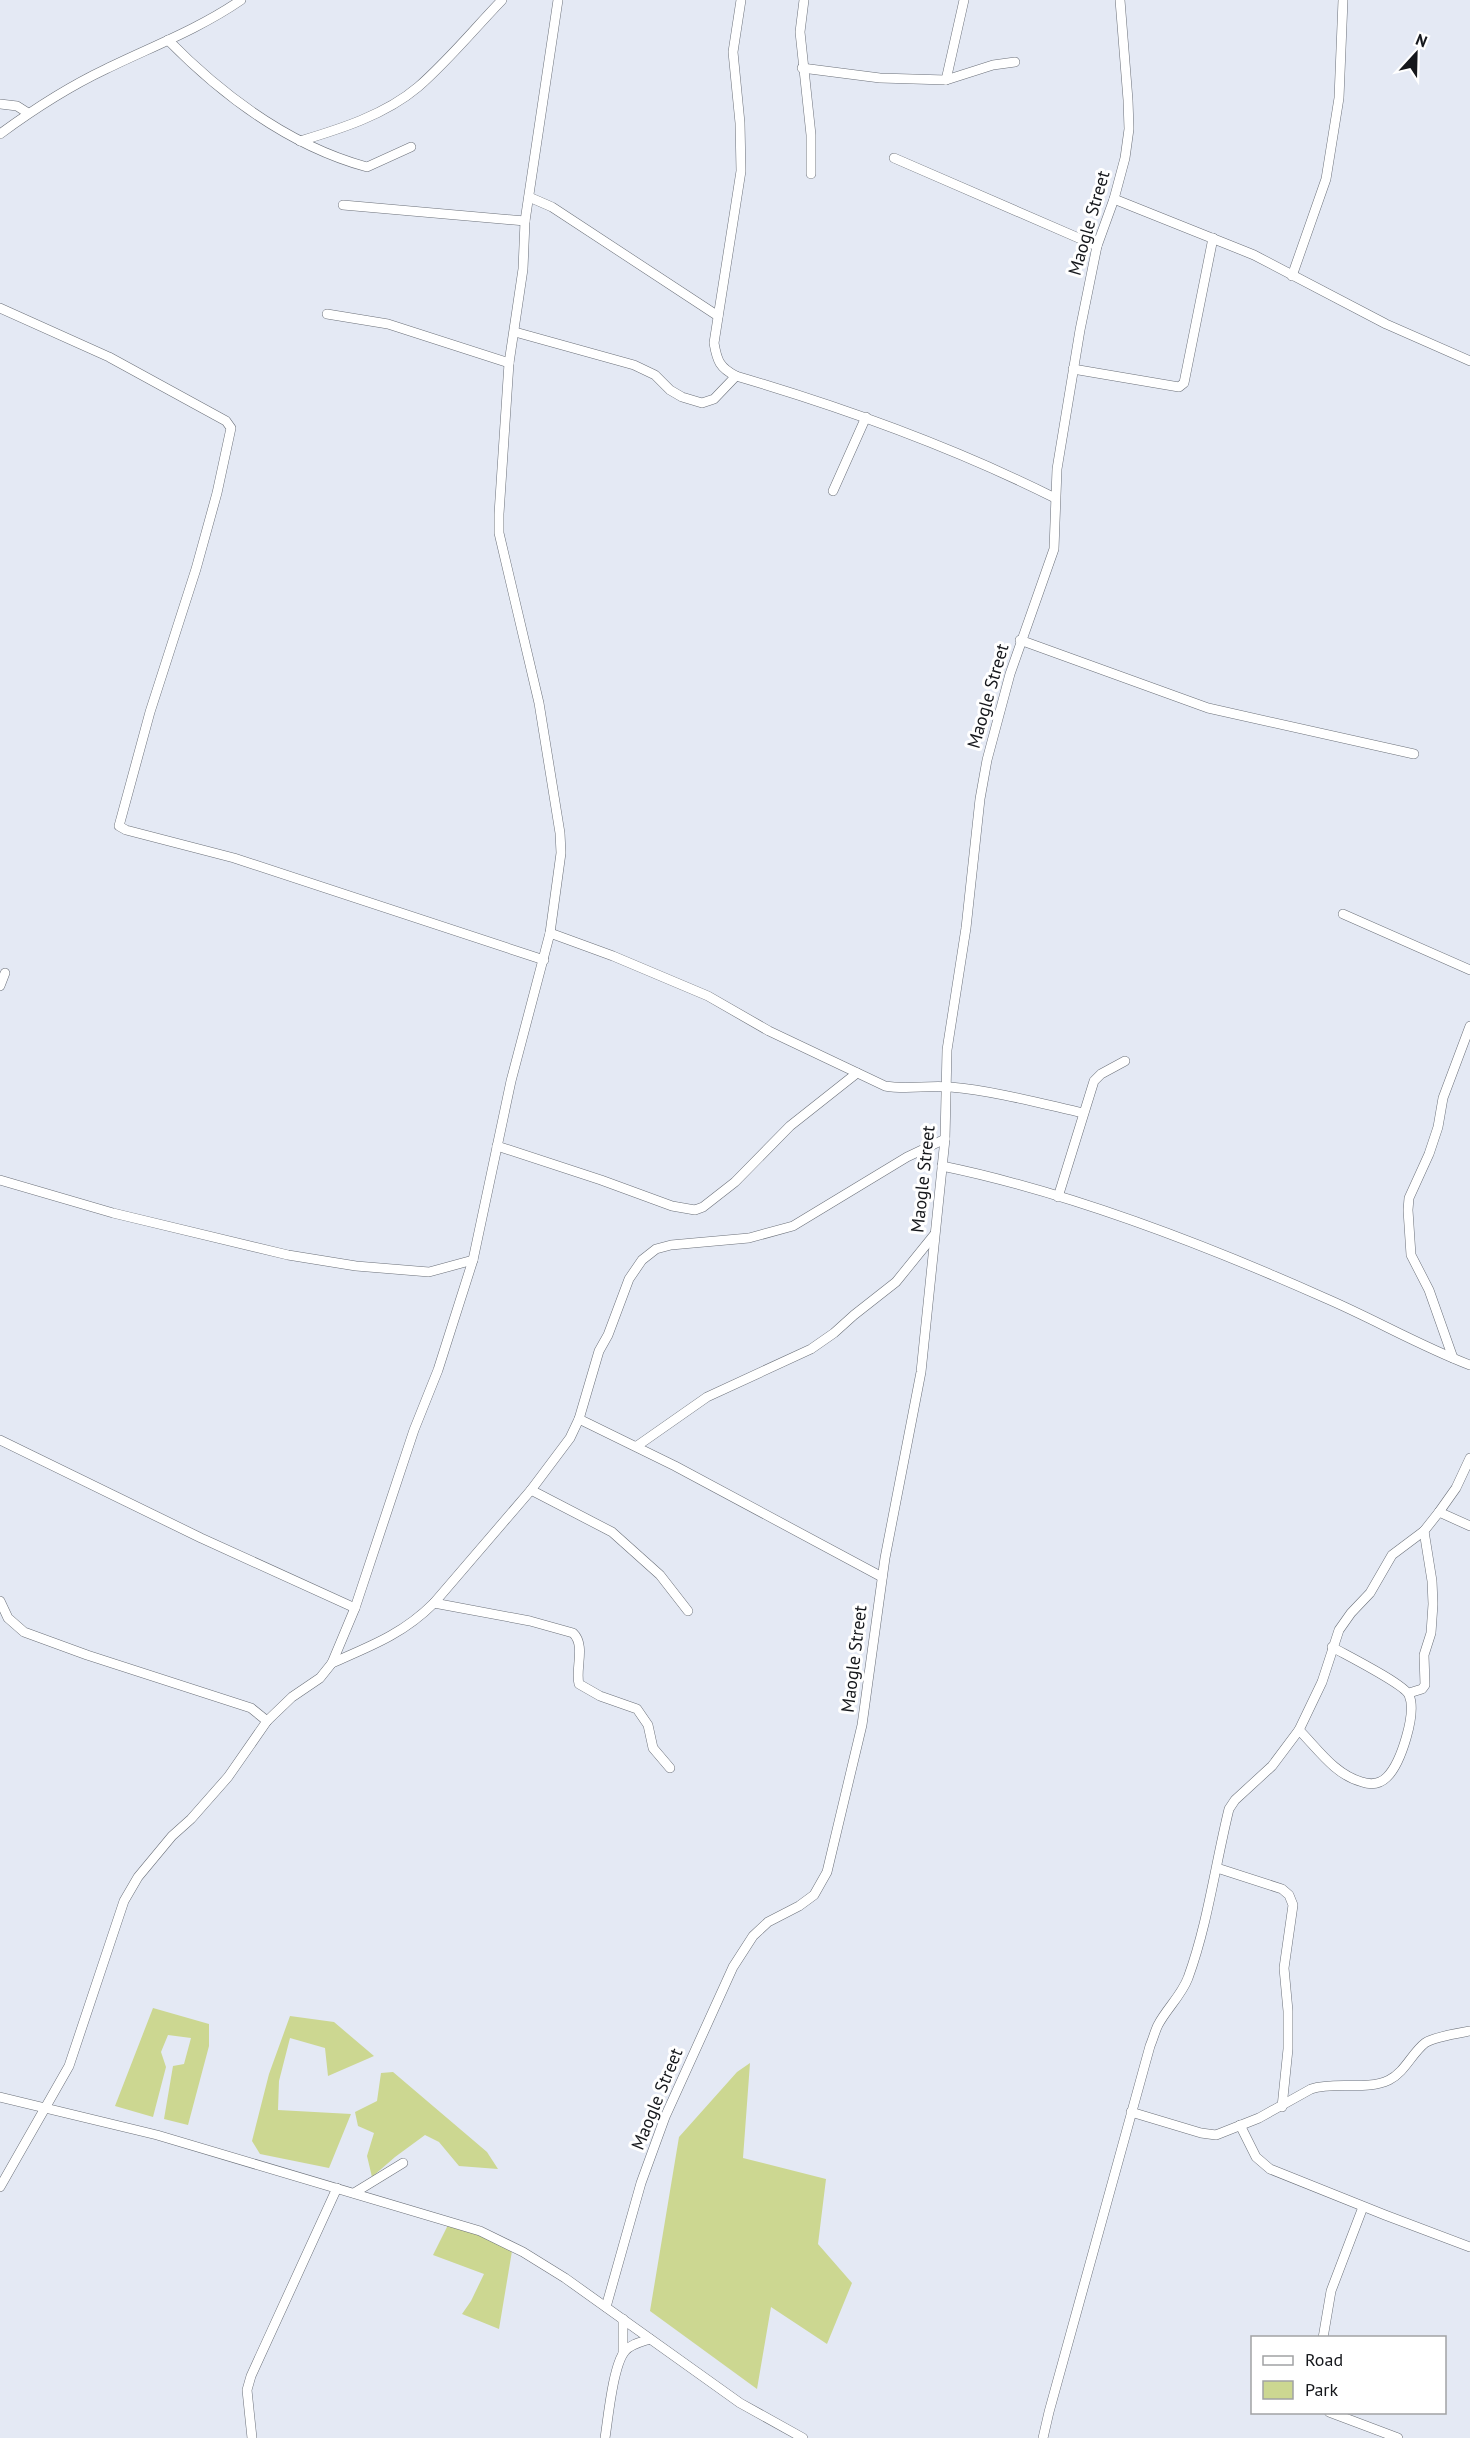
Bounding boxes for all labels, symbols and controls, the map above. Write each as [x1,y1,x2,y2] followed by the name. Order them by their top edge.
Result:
[1386,24,1446,84] north arrow
[1413,29,1430,51] text: N
[1063,168,1114,278] street label: Maogle Street
[962,641,1013,751] street label: Maogle Street
[905,1124,940,1234] street label: Maogle Street
[836,1604,871,1714] street label: Maogle Street
[626,2045,687,2153] street label: Maogle Street
[1251,2336,1446,2414] legend
[1305,2348,1343,2371] text: Road
[1305,2378,1338,2401] text: Park

